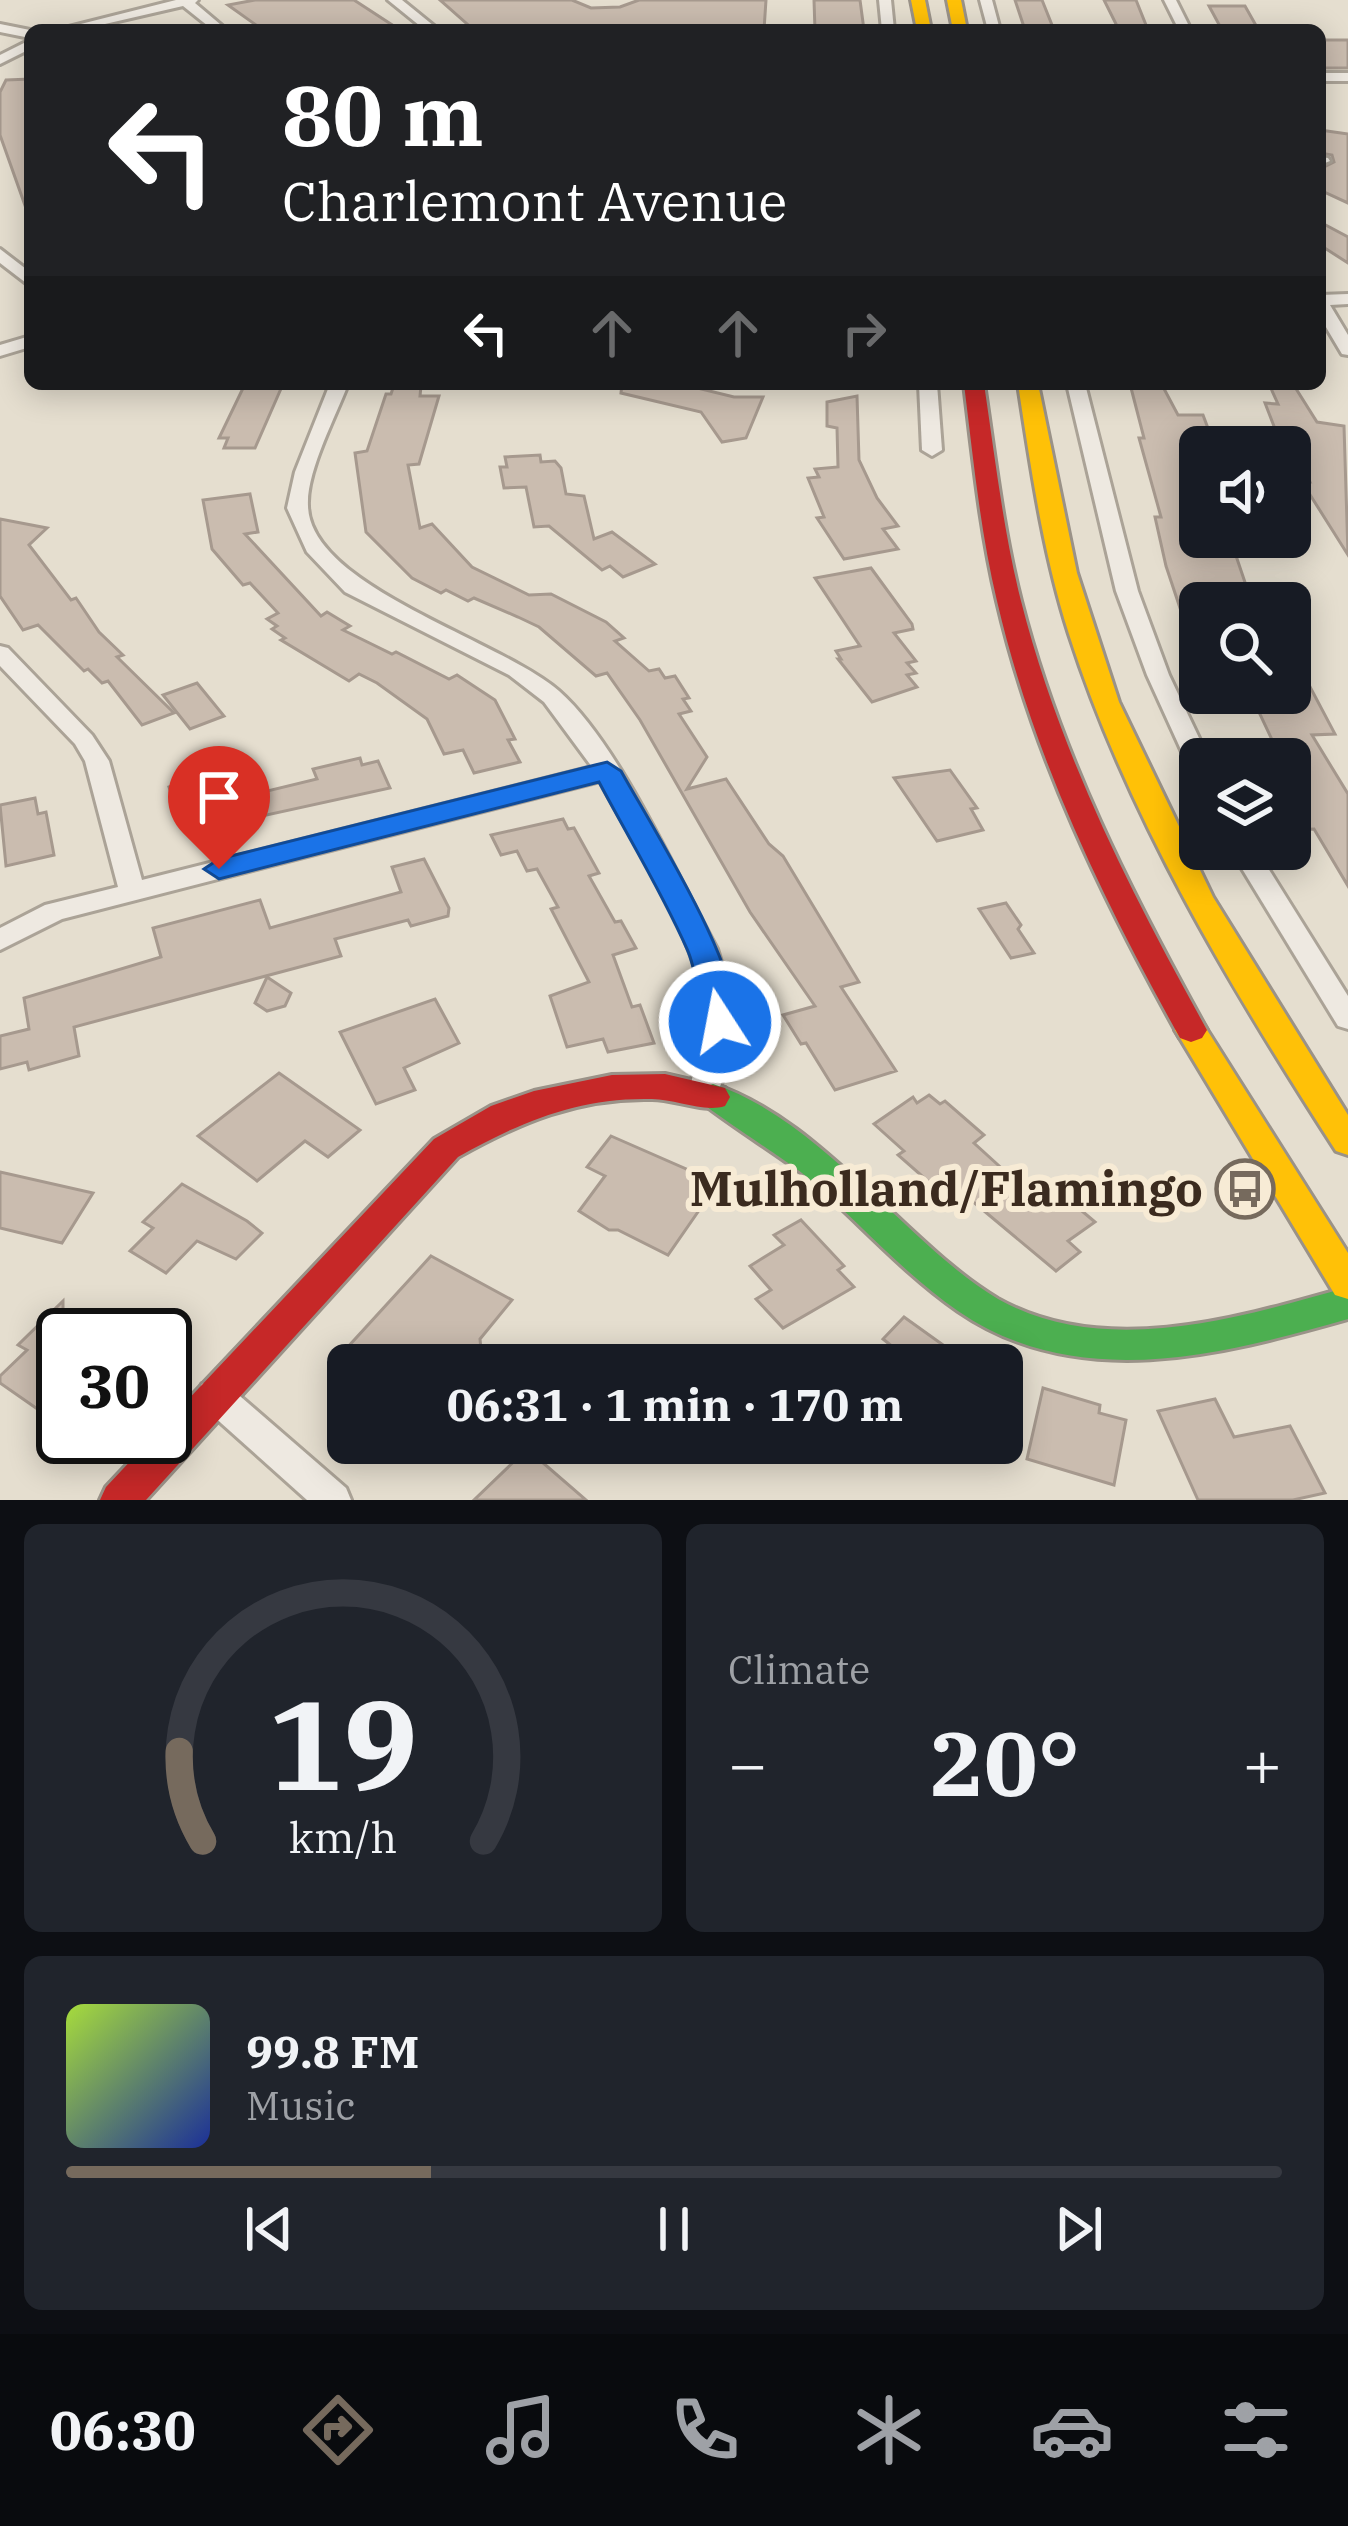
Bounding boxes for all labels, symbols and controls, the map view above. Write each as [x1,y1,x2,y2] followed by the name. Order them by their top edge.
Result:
[282,60,484,169] text: 80 m
[84,72,240,228] icon: left
[282,166,787,236] text: Charlemont Avenue
[453,300,519,366] icon: left
[579,300,645,366] icon: ahead
[705,300,771,366] icon: ahead
[831,300,897,366] icon: right
[1179,426,1311,870] map controls
[1179,426,1311,558] button: sound
[1179,582,1311,714] button: search
[1179,738,1311,870] button: layers
[168,746,270,869] pin
[186,764,252,830] icon: arrive
[657,959,783,1085] position arrow
[690,1157,1203,1219] place label: Mulholland/Flamingo
[1214,1158,1276,1220] bus stop icon: Mulholland/Flamingo
[36,1308,192,1464] speed limit sign: 30
[447,1375,903,1433] text: 06:31 · 1 min · 170 m
[728,1644,870,1695] text: Climate
[268,1662,418,1824] text: 19
[930,1704,1080,1821] text: 20°
[728,1720,768,1806] text: −
[1242,1720,1282,1806] text: +
[289,1809,397,1865] text: km/h
[246,2022,419,2080] text: 99.8 FM
[246,2080,356,2131] text: Music
[236,2196,302,2262] icon: previous
[641,2196,707,2262] icon: pause
[1046,2196,1112,2262] icon: next
[296,2388,380,2472] icon: directions
[479,2388,563,2472] icon: music
[663,2388,747,2472] icon: phone
[847,2388,931,2472] icon: climate
[1030,2388,1114,2472] icon: car
[1214,2388,1298,2472] icon: filters
[50,2395,196,2465] text: 06:30

